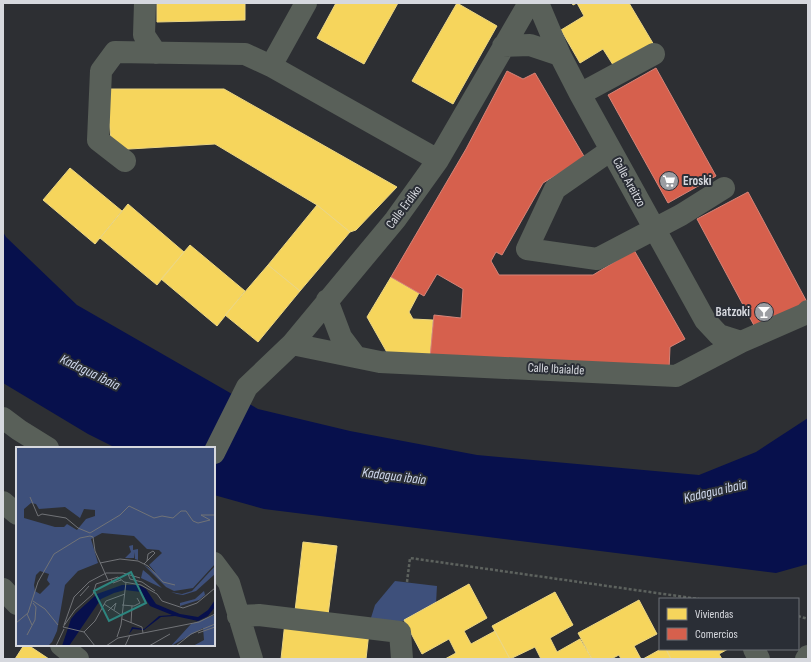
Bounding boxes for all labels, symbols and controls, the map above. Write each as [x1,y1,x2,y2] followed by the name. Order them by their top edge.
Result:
[609,154,649,210] street label: Calle Areitzo
[658,170,680,192] supermarket icon: Eroski
[683,173,712,189] place label: Eroski
[383,182,425,232] street label: Calle Erdiko
[753,301,775,323] bar icon: Batzoki
[715,304,750,320] place label: Batzoki
[57,350,123,394] water label: Kadagua ibaia
[527,360,585,378] street label: Calle Ibaialde
[16,447,215,646] inset map
[361,464,427,488] water label: Kadagua ibaia
[682,475,749,507] water label: Kadagua ibaia
[659,598,799,650] legend
[695,607,733,622] text: Viviendas
[695,627,738,642] text: Comercios

